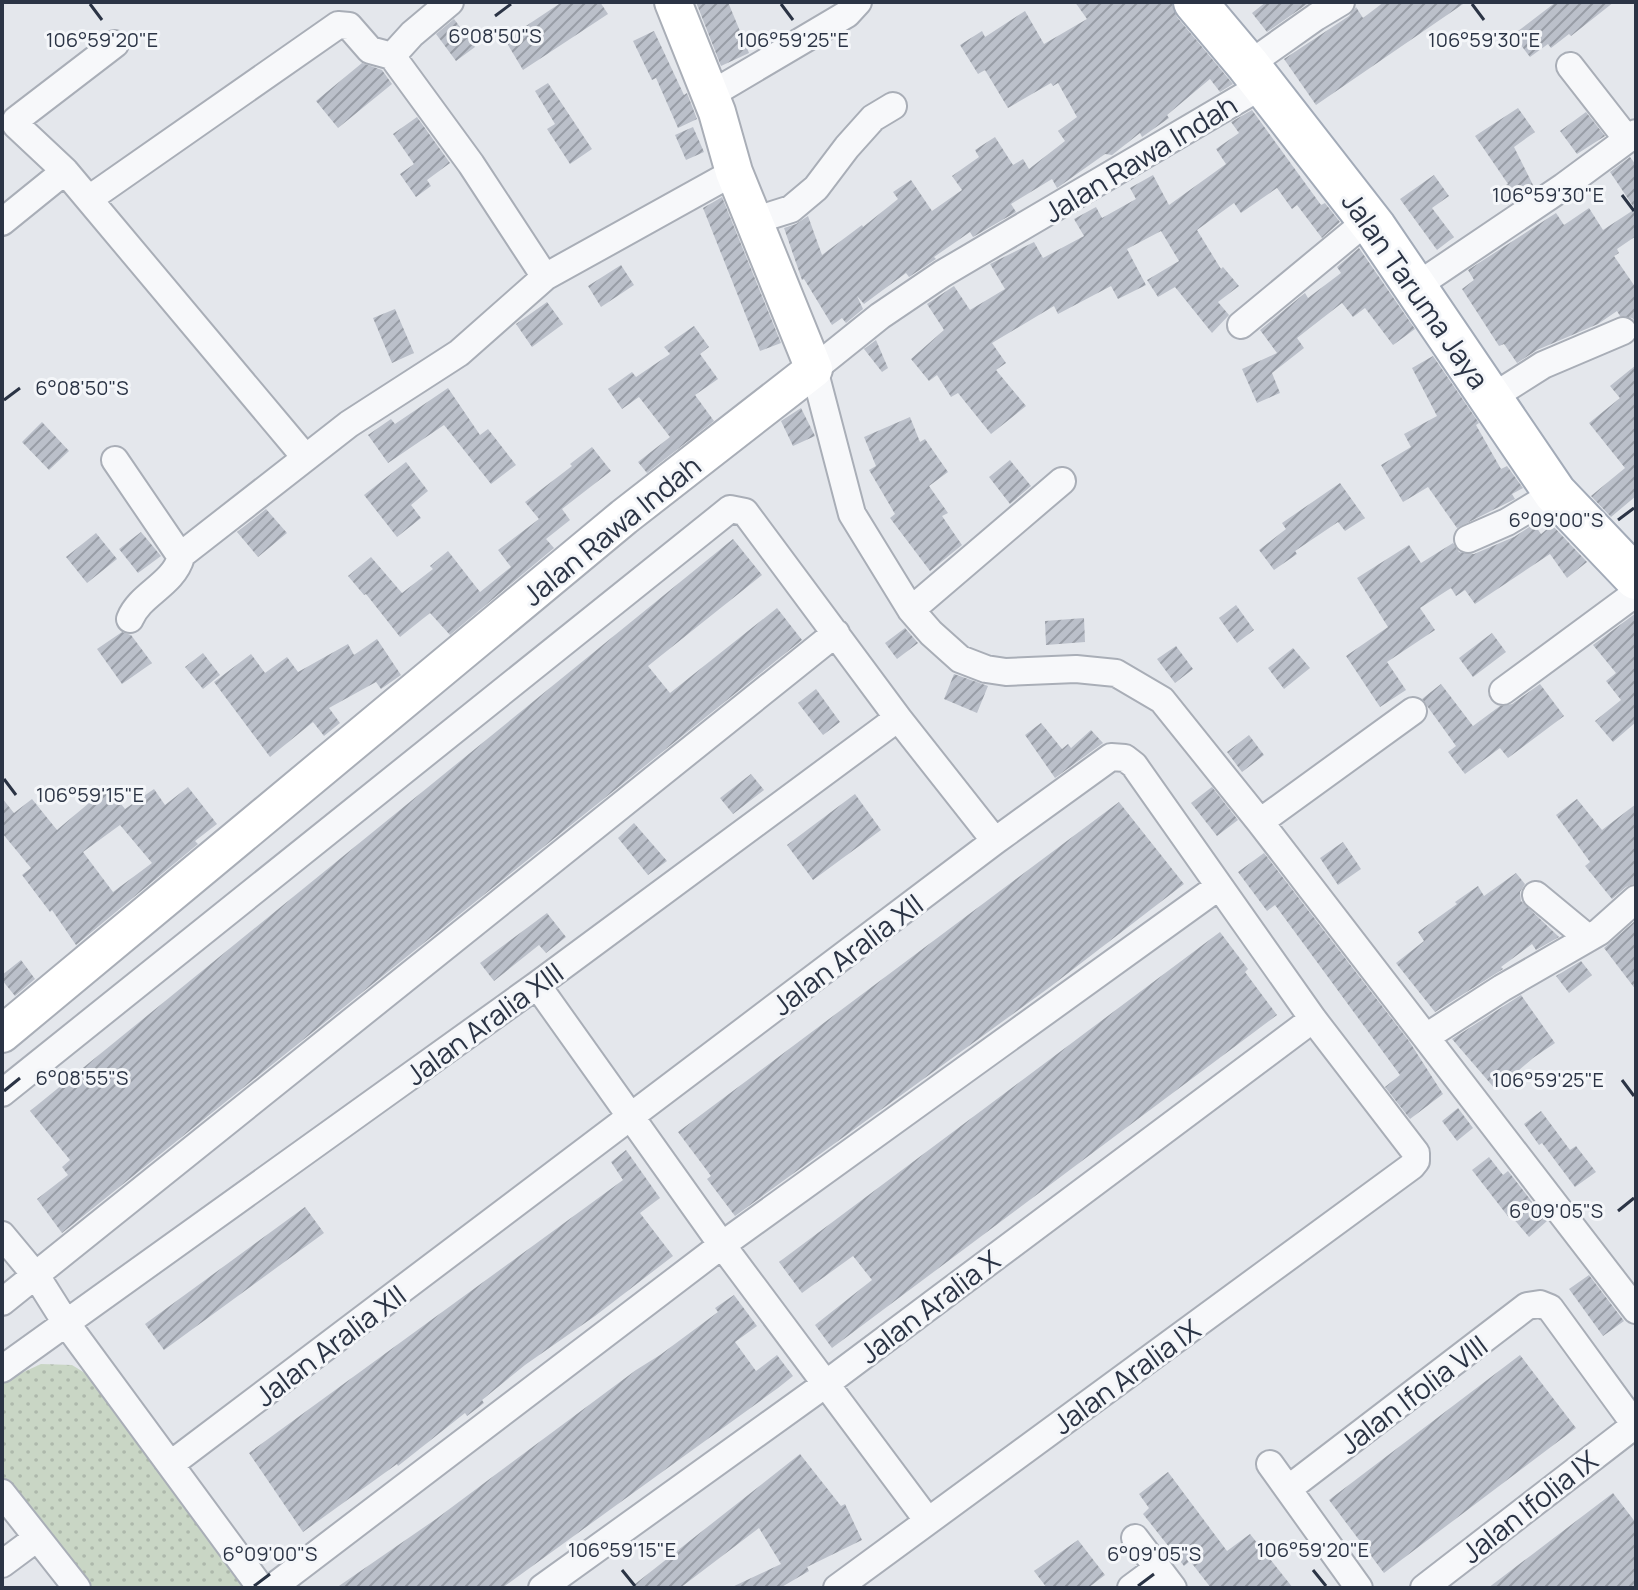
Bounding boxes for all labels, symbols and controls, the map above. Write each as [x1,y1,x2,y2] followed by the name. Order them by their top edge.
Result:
[448,22,542,49] text: 6°08'50"S
[46,26,158,53] text: 106°59'20"E
[737,26,849,53] text: 106°59'25"E
[1428,26,1540,53] text: 106°59'30"E
[1036,85,1244,231] street label: Jalan Rawa Indah
[1492,181,1604,208] text: 106°59'30"E
[1334,184,1498,396] street label: Jalan Taruma Jaya
[35,374,129,401] text: 6°08'50"S
[514,446,708,614] street label: Jalan Rawa Indah
[1509,506,1603,533] text: 6°09'00"S
[36,781,144,808] text: 106°59'15"E
[764,885,930,1023] street label: Jalan Aralia XII
[397,953,571,1093] street label: Jalan Aralia XIII
[36,1064,128,1091] text: 6°08'55"S
[1492,1066,1604,1093] text: 106°59'25"E
[1509,1197,1603,1224] text: 6°09'05"S
[851,1241,1007,1371] street label: Jalan Aralia X
[247,1276,413,1414] street label: Jalan Aralia XII
[1045,1310,1207,1442] street label: Jalan Aralia IX
[1331,1326,1495,1462] street label: Jalan Ifolia VIII
[1453,1441,1605,1571] street label: Jalan Ifolia IX
[568,1536,676,1563] text: 106°59'15"E
[1257,1536,1369,1563] text: 106°59'20"E
[223,1540,317,1567] text: 6°09'00"S
[1107,1540,1201,1567] text: 6°09'05"S

